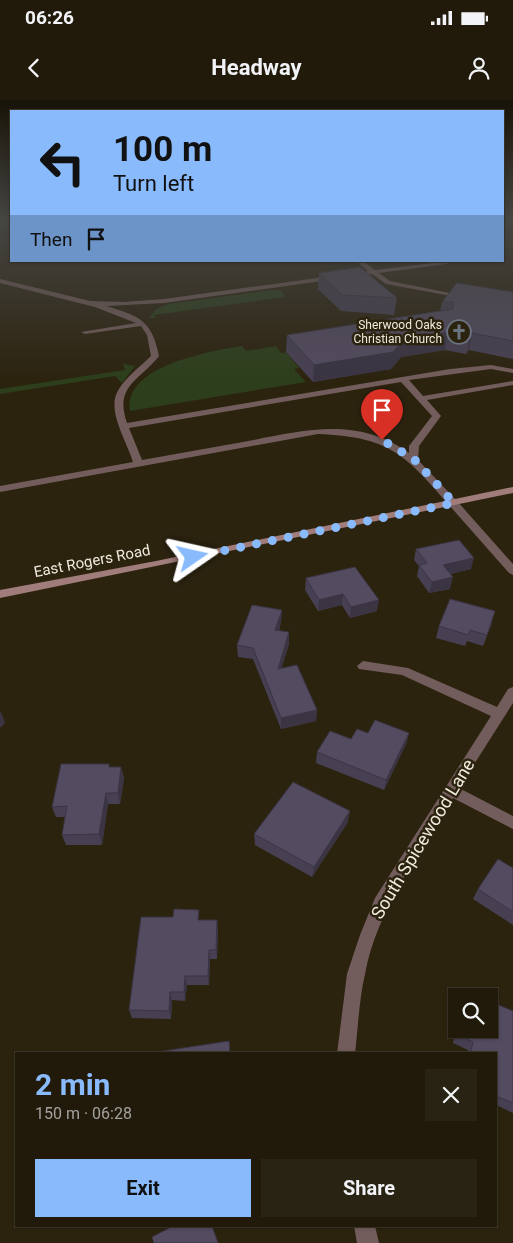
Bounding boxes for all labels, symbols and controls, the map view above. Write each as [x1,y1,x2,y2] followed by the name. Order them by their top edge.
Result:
[25,6,74,29] text: 06:26
[20,54,48,82] icon: back
[465,54,493,82] icon: person
[211,55,302,80] text: Headway
[113,129,212,170] text: 100 m
[30,130,95,195] icon: left
[113,171,194,196] text: Turn left
[82,225,110,253] icon: arrive
[30,228,72,251] text: Then
[354,318,442,346] place label: Sherwood Oaks Christian Church
[446,319,472,345] church icon: Sherwood Oaks Christian Church
[361,389,403,440] pin
[368,396,396,424] icon: arrive
[166,530,218,582] position arrow
[32,541,152,581] street label: East Rogers Road
[366,755,479,923] street label: South Spicewood Lane
[448,988,498,1038] map controls
[448,988,498,1038] button: search
[35,1067,110,1102] text: 2 min
[425,1069,477,1121] button: close
[35,1104,132,1123] text: 150 m · 06:28
[35,1159,251,1217] button: Exit
[261,1159,477,1217] button: Share

